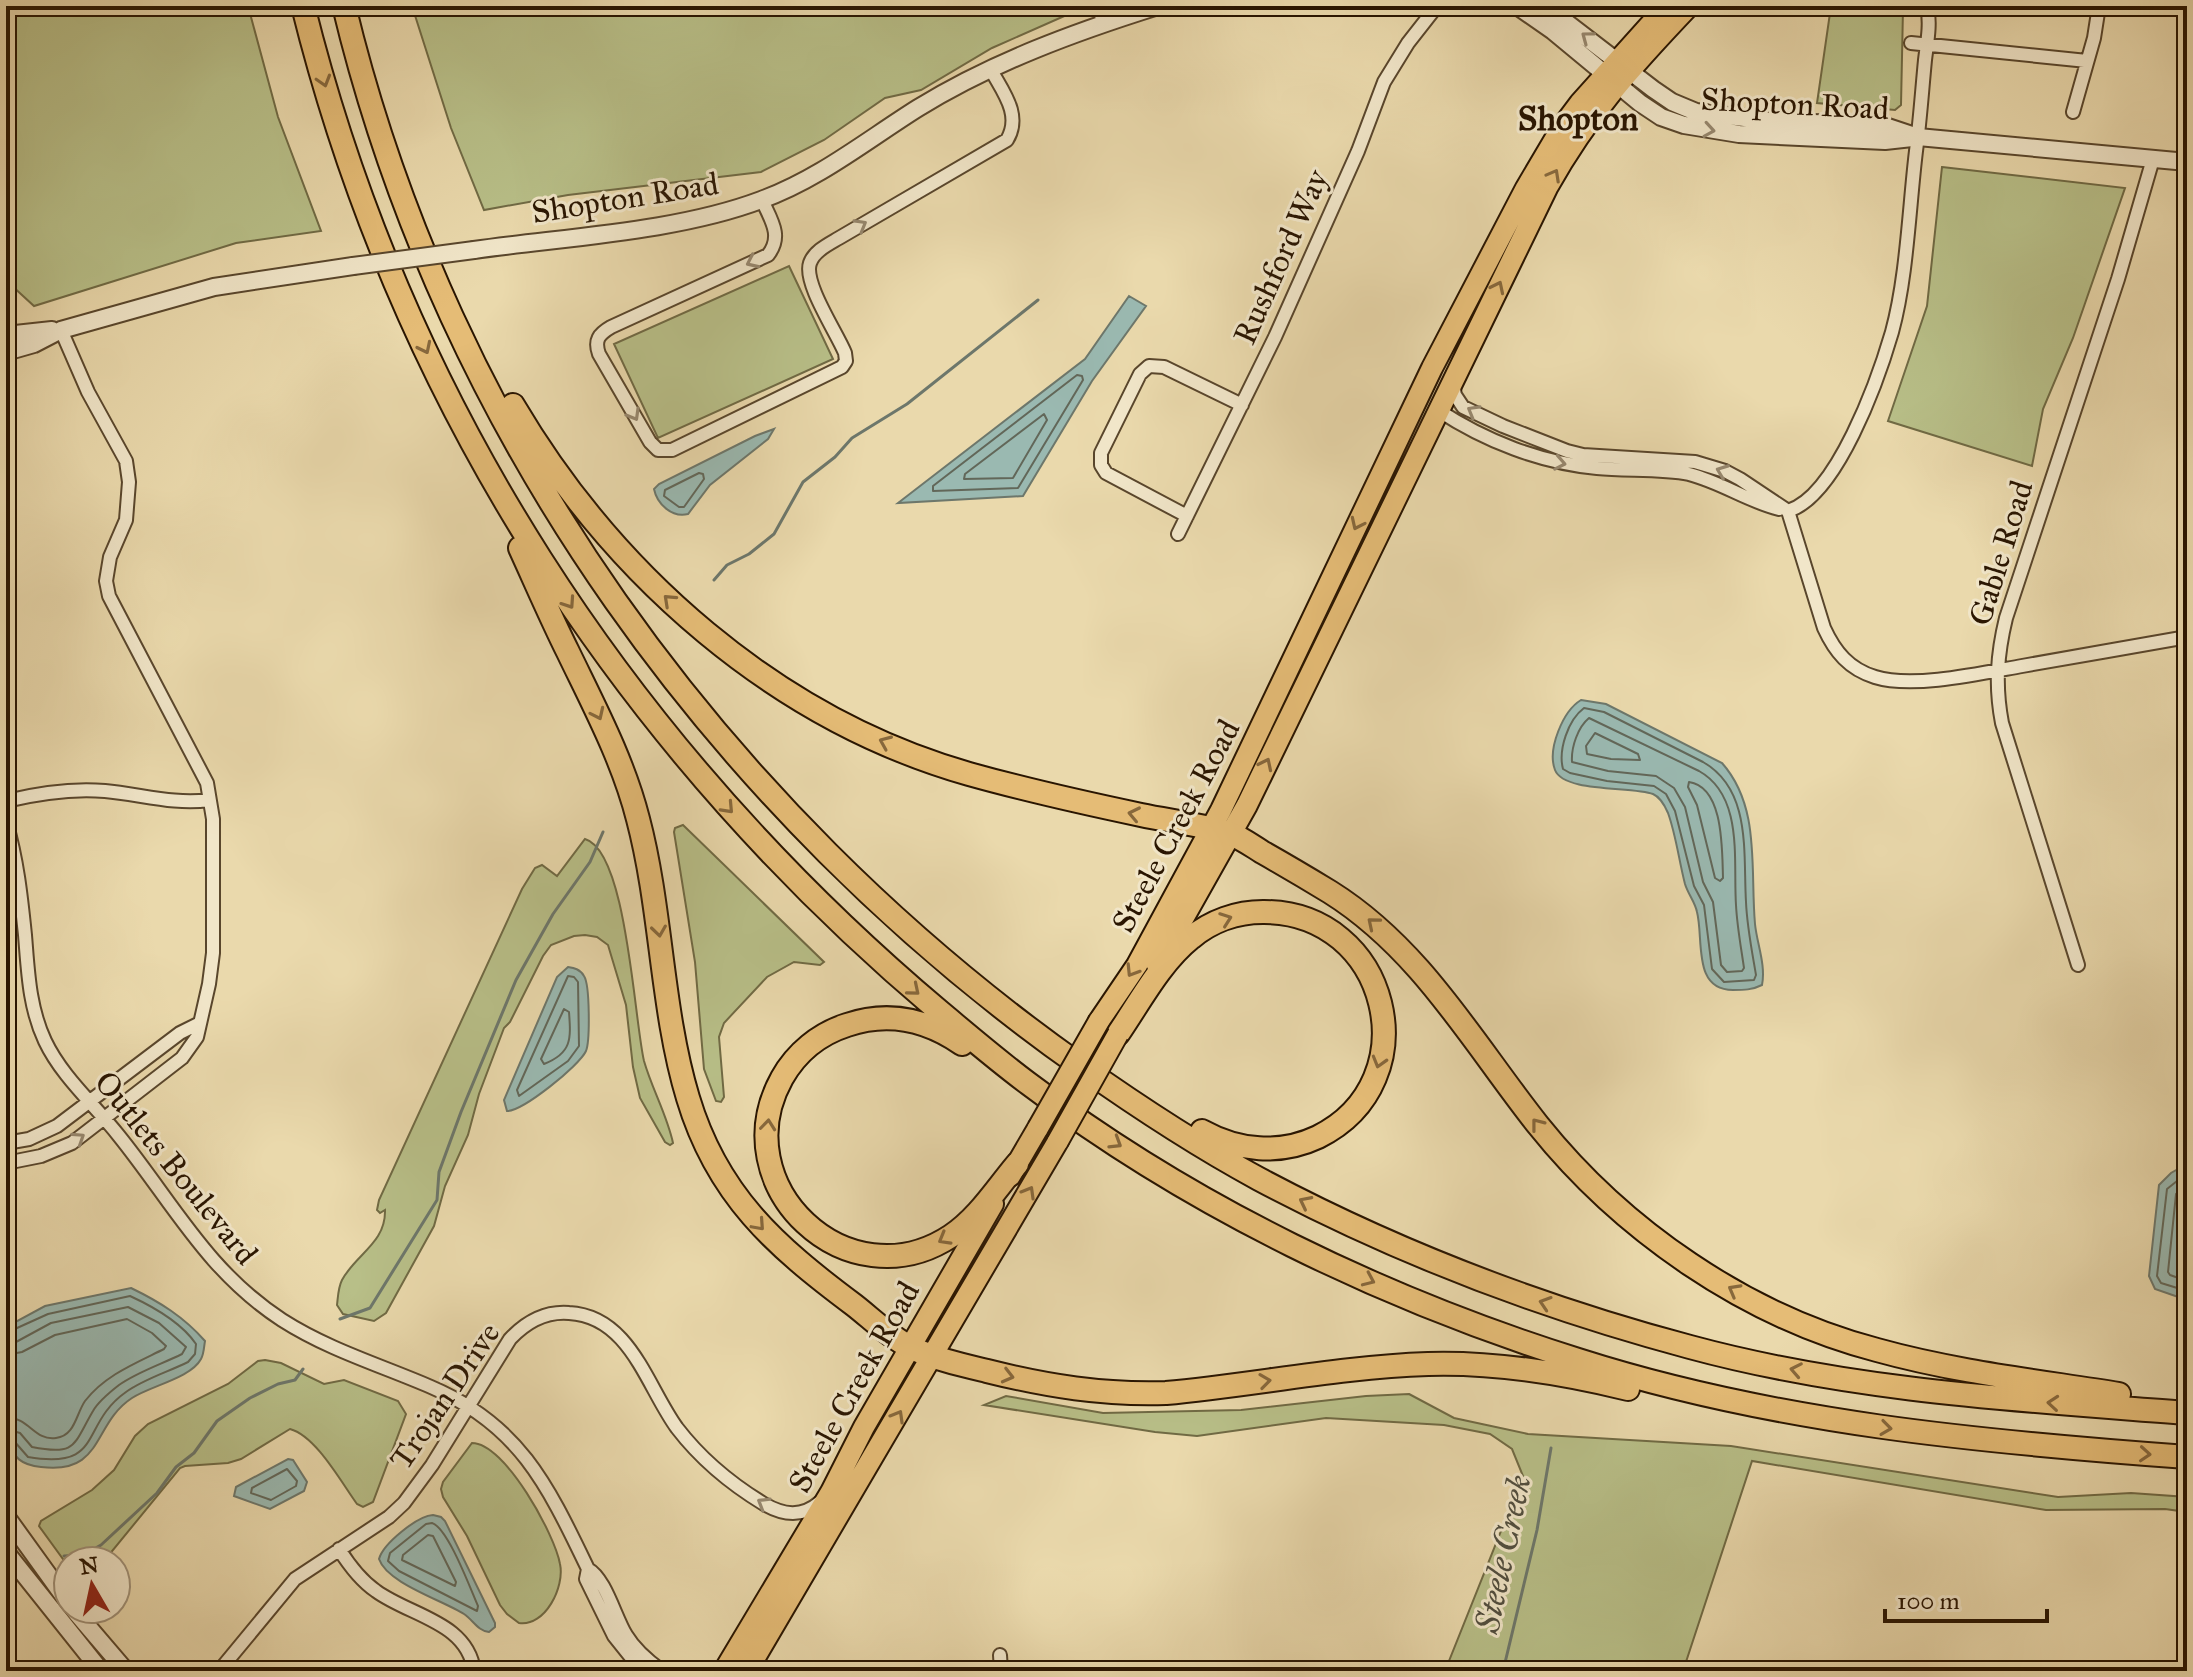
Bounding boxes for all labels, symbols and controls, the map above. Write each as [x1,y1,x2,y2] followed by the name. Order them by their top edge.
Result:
[1581,33,1596,47] one-way arrow
[315,74,331,88] one-way arrow
[1700,80,1890,128] street label: Shopton Road
[1518,98,1639,139] district label: Shopton
[1702,121,1716,138] one-way arrow
[1225,163,1337,350] street label: Rushford Way
[529,164,721,232] street label: Shopton Road
[1544,169,1560,183] one-way arrow
[852,219,867,235] one-way arrow
[745,252,760,268] one-way arrow
[1488,281,1504,295] one-way arrow
[415,340,431,355] one-way arrow
[1467,405,1482,421] one-way arrow
[624,406,640,421] one-way arrow
[1554,453,1567,470] one-way arrow
[1716,464,1730,481] one-way arrow
[1961,476,2041,630] street label: Gable Road
[1351,515,1367,530] one-way arrow
[559,594,574,608] one-way arrow
[664,594,678,609] one-way arrow
[588,706,604,720] one-way arrow
[1104,713,1248,939] street label: Steele Creek Road
[879,736,893,752] one-way arrow
[1256,757,1272,772] one-way arrow
[719,799,734,813] one-way arrow
[1128,806,1141,823] one-way arrow
[1218,912,1232,929] one-way arrow
[1368,918,1382,933] one-way arrow
[650,924,667,938] one-way arrow
[1127,962,1142,977] one-way arrow
[905,980,919,995] one-way arrow
[1372,1055,1388,1069] one-way arrow
[86,1063,266,1273] street label: Outlets Boulevard
[760,1118,777,1131] one-way arrow
[1532,1118,1547,1133] one-way arrow
[70,1132,84,1147] one-way arrow
[1107,1133,1122,1148] one-way arrow
[1019,1186,1035,1201] one-way arrow
[1299,1197,1314,1212] one-way arrow
[749,1216,764,1230] one-way arrow
[938,1230,953,1245] one-way arrow
[1361,1271,1375,1287] one-way arrow
[780,1275,928,1499] street label: Steele Creek Road
[1728,1285,1743,1300] one-way arrow
[1538,1297,1552,1313] one-way arrow
[382,1315,508,1477] street label: Trojan Drive
[1789,1363,1802,1380] one-way arrow
[1000,1367,1014,1384] one-way arrow
[1258,1373,1272,1390] one-way arrow
[2046,1394,2059,1411] one-way arrow
[888,1410,904,1425] one-way arrow
[1879,1419,1893,1436] one-way arrow
[2139,1445,2152,1462] one-way arrow
[1466,1471,1540,1638] water label: Steele Creek
[757,1497,772,1512] one-way arrow
[52,1545,132,1625] north arrow
[78,1551,101,1581] text: N
[1885,1573,2047,1623] scale bar
[1897,1586,1960,1616] text: 100 m

